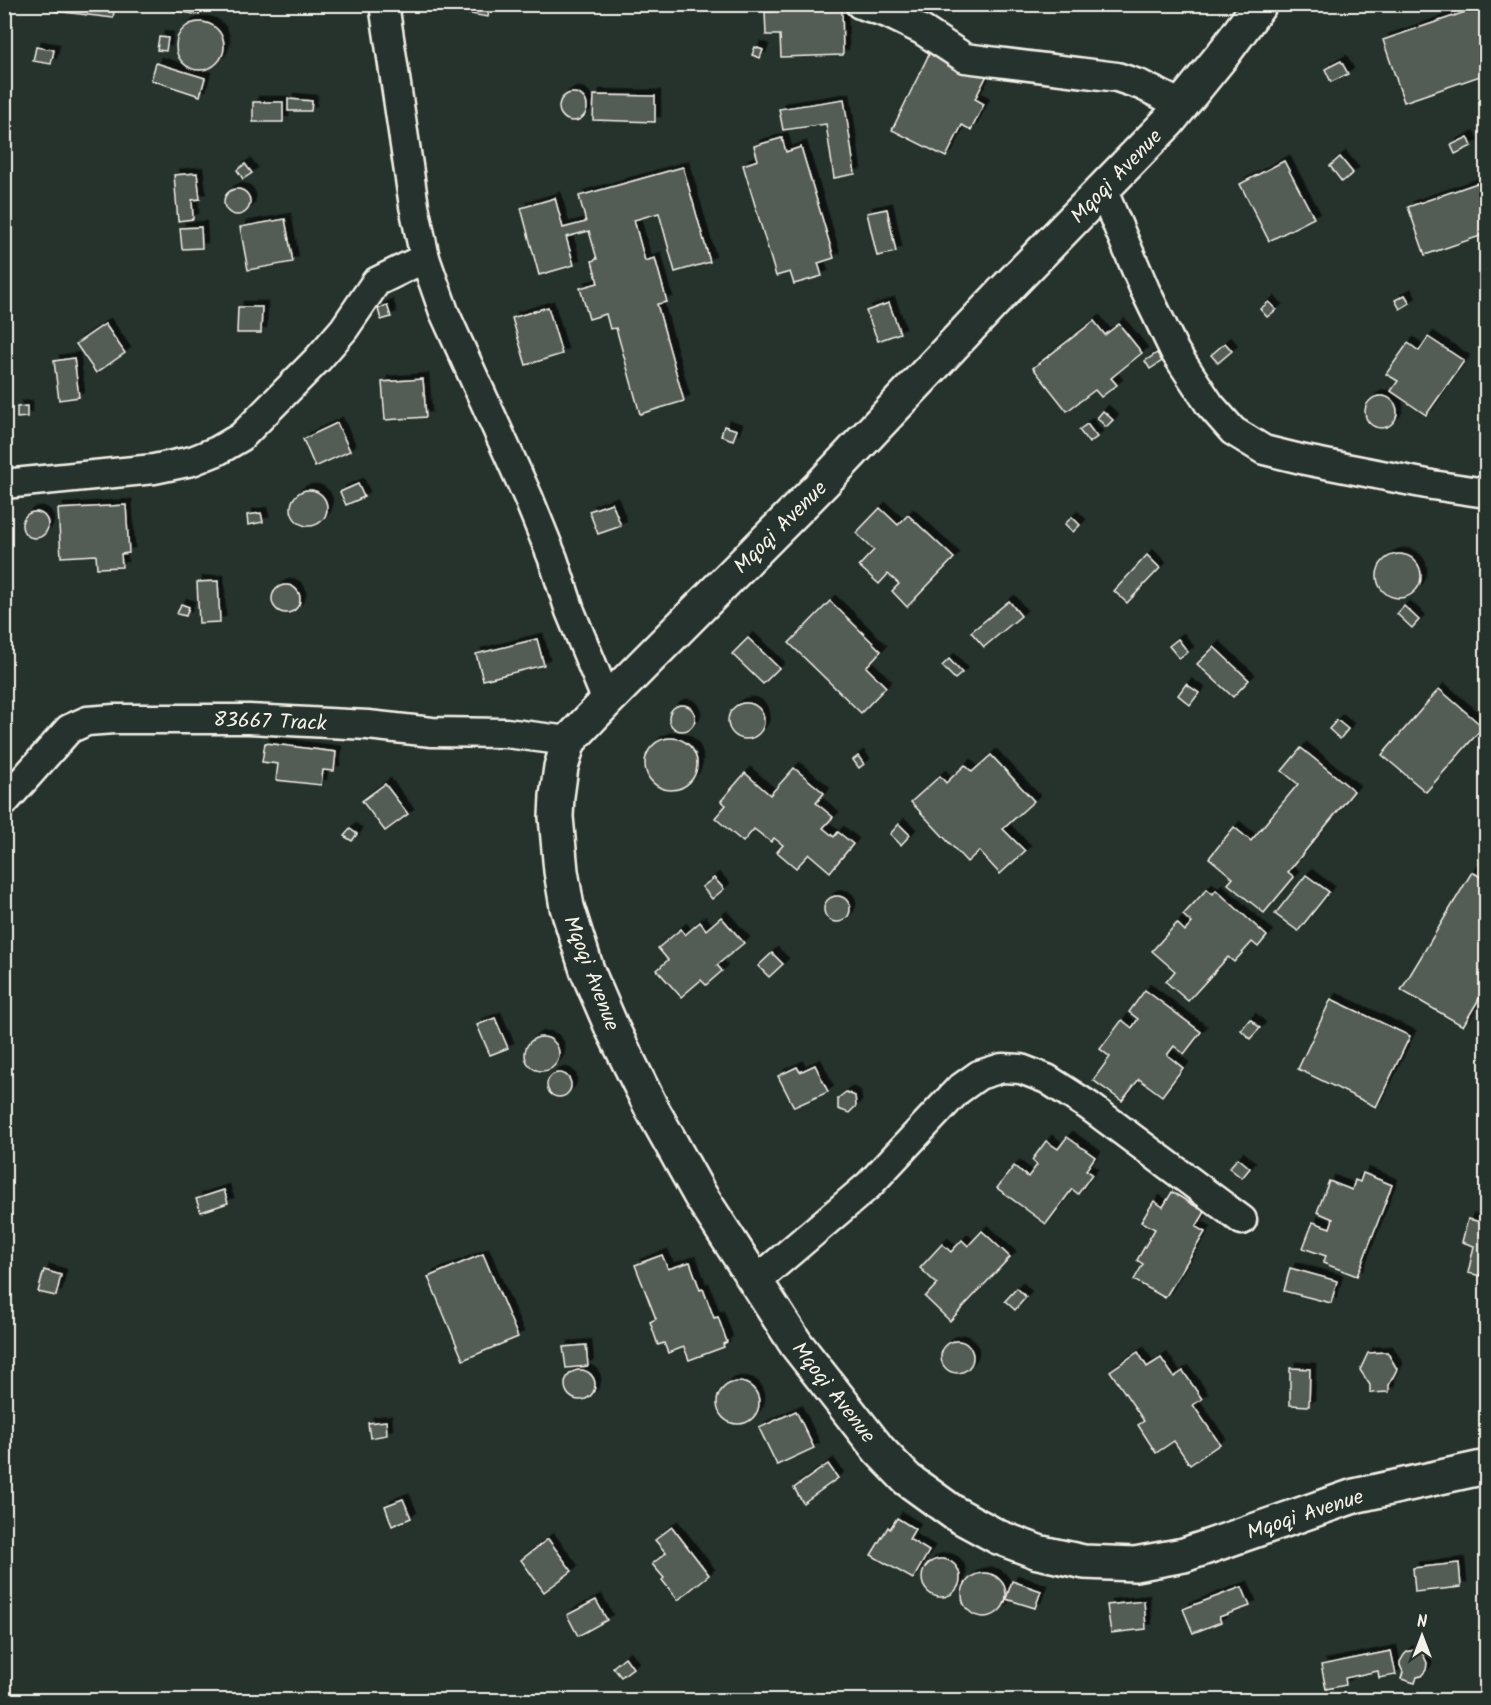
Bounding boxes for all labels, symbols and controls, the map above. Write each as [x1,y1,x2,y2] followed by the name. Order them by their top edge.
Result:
[1063,122,1171,232] street label: Mqoqi Avenue
[727,473,836,583] street label: Mqoqi Avenue
[213,704,327,741] street label: 83667 Track
[553,911,628,1037] street label: Mqoqi Avenue
[782,1335,883,1451] street label: Mqoqi Avenue
[1243,1481,1369,1550] street label: Mqoqi Avenue
[1392,1606,1452,1666] north arrow
[1417,1610,1427,1635] text: N

